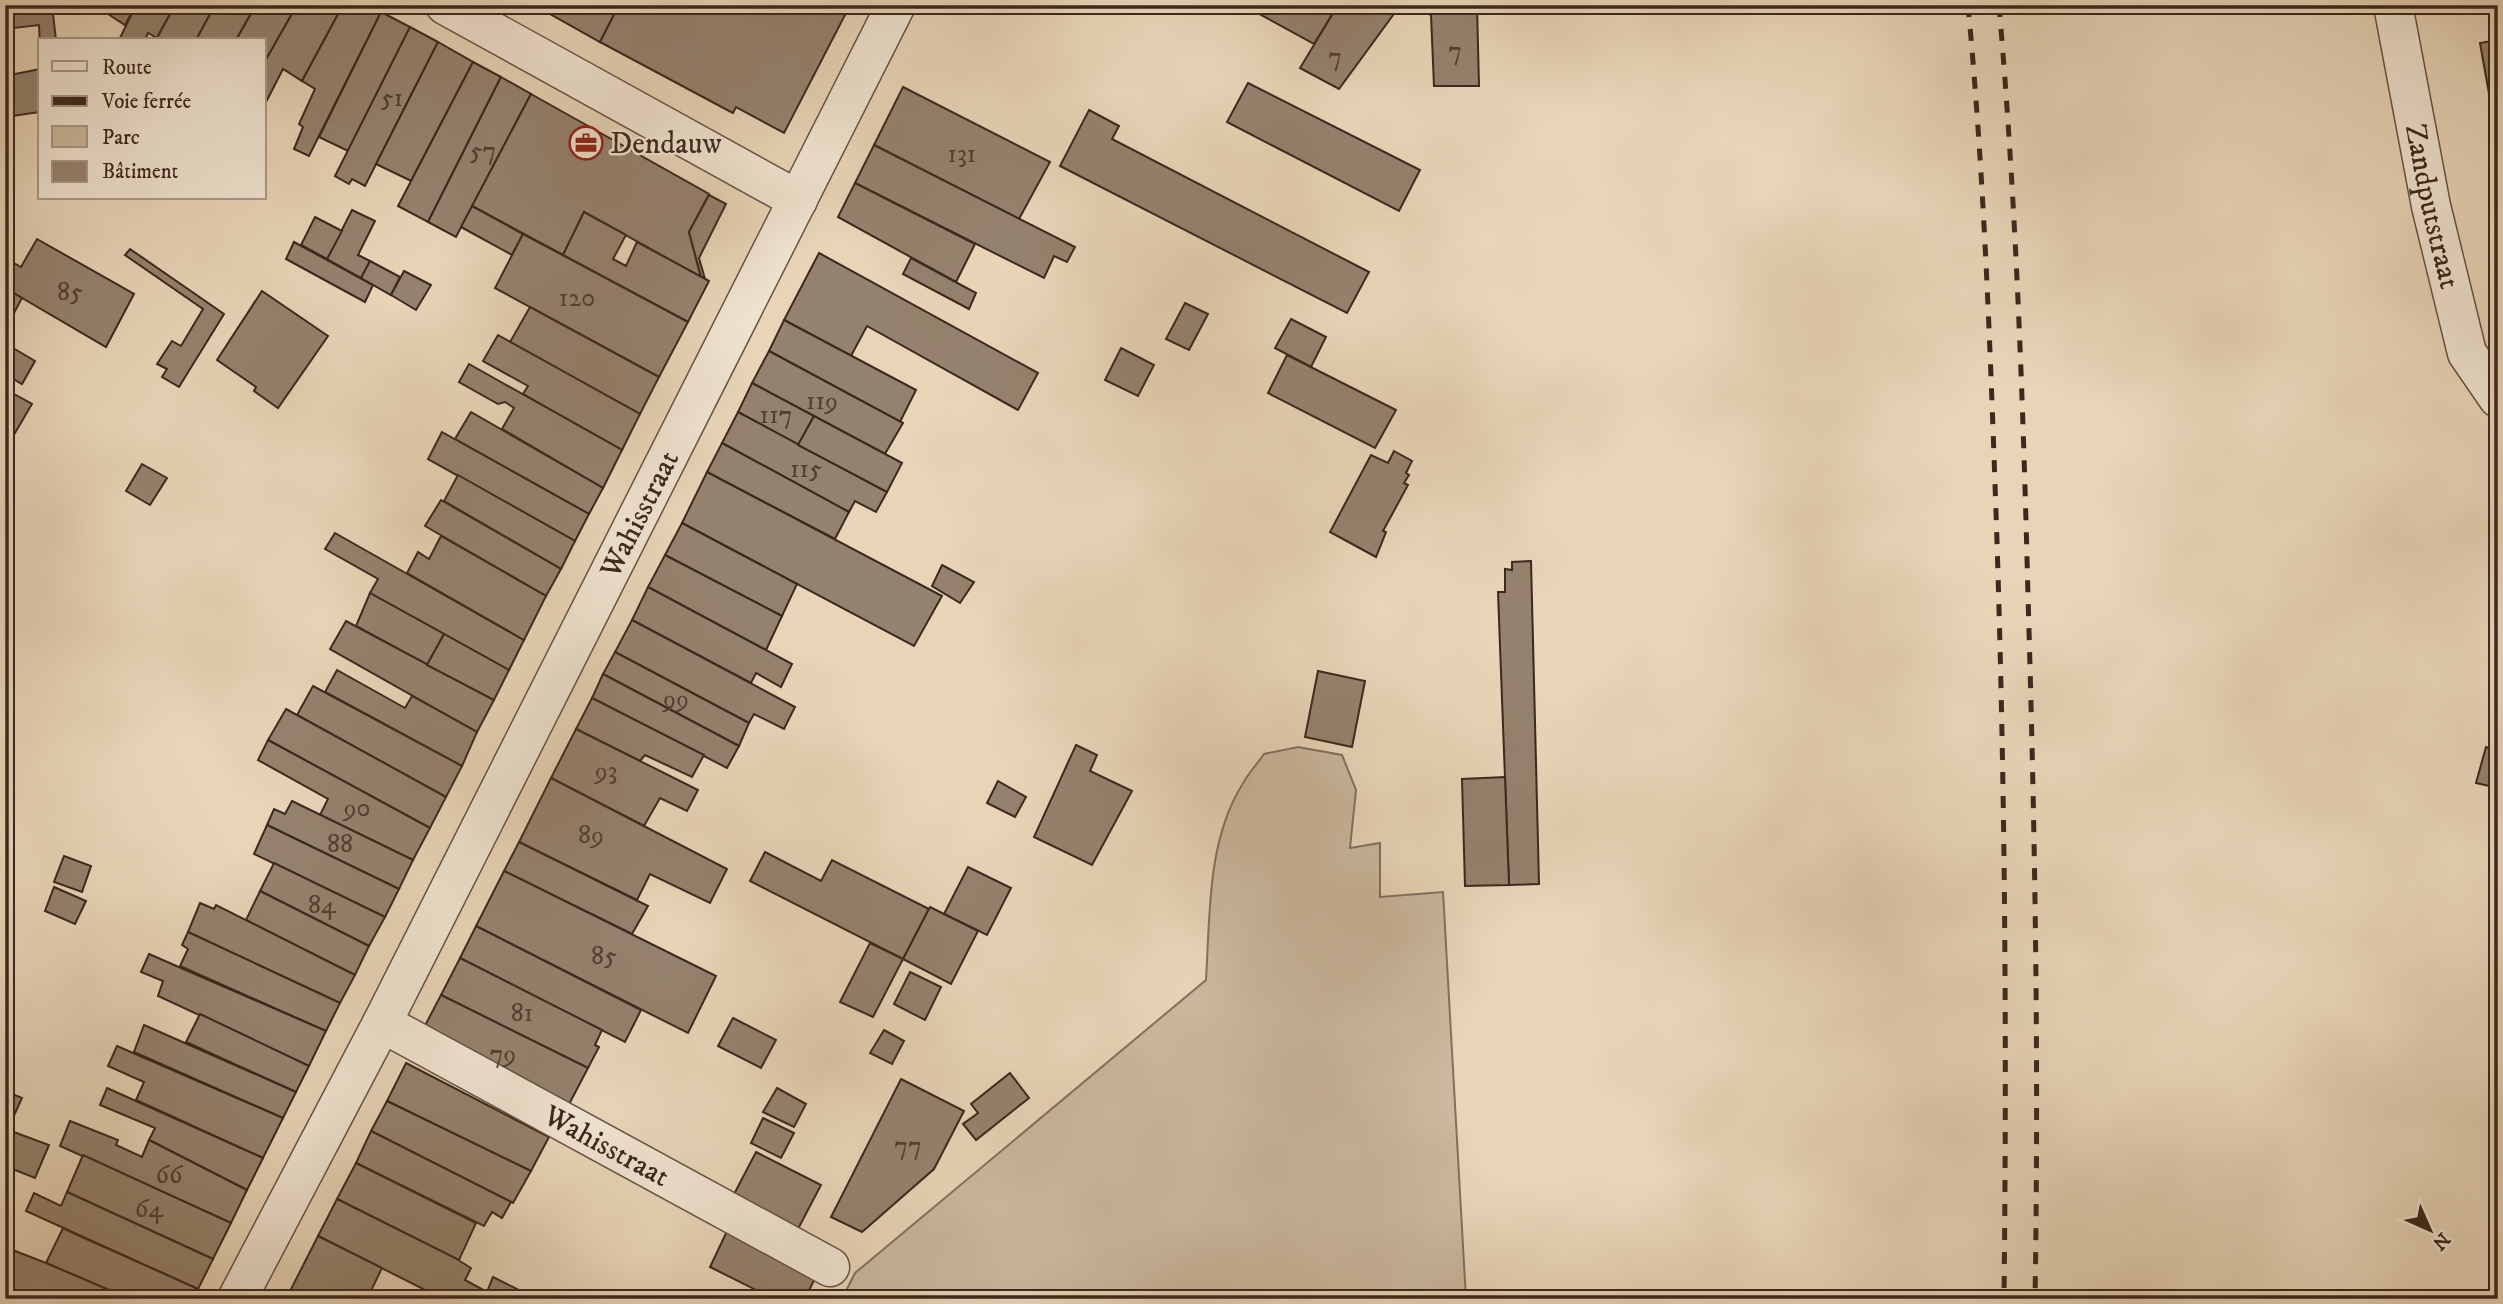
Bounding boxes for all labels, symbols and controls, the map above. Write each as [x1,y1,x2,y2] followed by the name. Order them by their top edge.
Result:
[1448,35,1462,68] house number: 7
[38,38,266,200] legend
[1328,41,1342,74] house number: 7
[102,55,152,81] text: Route
[381,82,403,115] house number: 51
[101,89,192,115] text: Voie ferrée
[2396,121,2468,293] street label: Zandputstraat
[567,124,605,162] office icon: Dendauw
[102,125,140,151] text: Parc
[610,126,722,163] place label: Dendauw
[470,135,496,168] house number: 57
[948,138,976,171] house number: 131
[102,159,179,185] text: Bâtiment
[57,276,83,309] house number: 85
[559,282,595,315] house number: 120
[806,385,838,418] house number: 119
[760,399,792,432] house number: 117
[592,445,688,585] street label: Wahisstraat
[790,453,822,486] house number: 115
[661,683,689,716] house number: 99
[593,755,617,788] house number: 93
[342,792,370,825] house number: 90
[578,819,604,852] house number: 89
[327,828,353,861] house number: 88
[308,889,337,922] house number: 84
[591,940,617,973] house number: 85
[511,997,533,1030] house number: 81
[490,1038,516,1071] house number: 79
[536,1097,675,1196] street label: Wahisstraat
[894,1130,922,1163] house number: 77
[155,1159,184,1192] house number: 66
[135,1193,164,1226] house number: 64
[2394,1196,2464,1266] north arrow
[2427,1227,2455,1255] text: N

